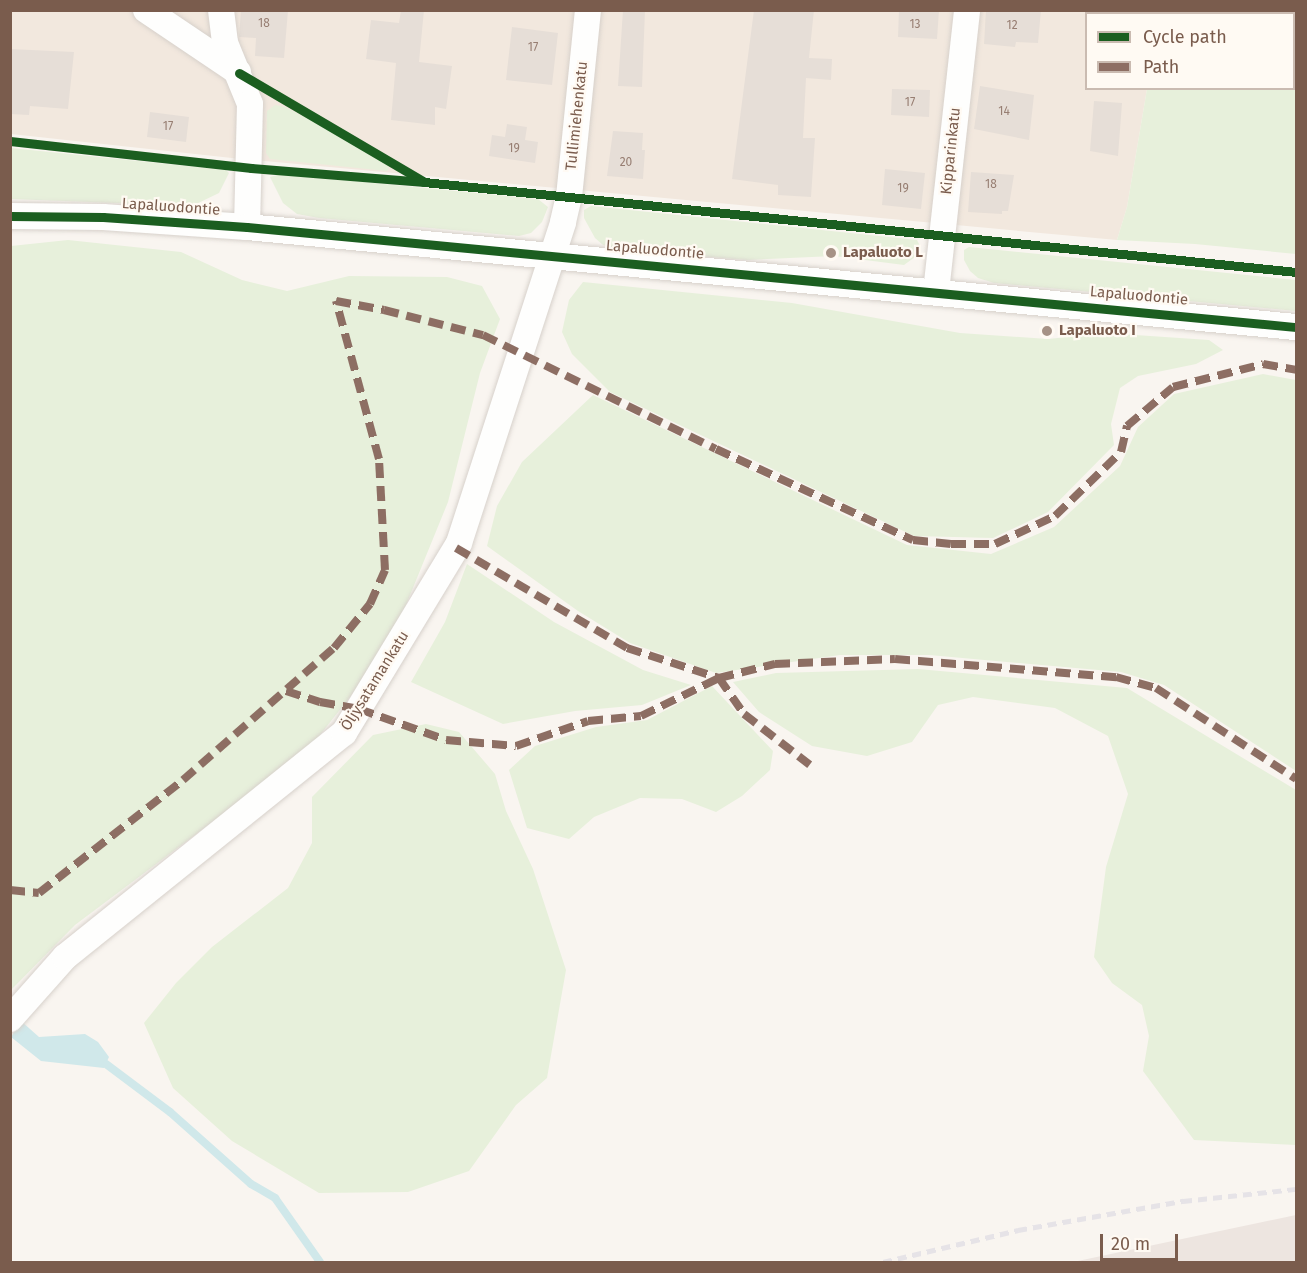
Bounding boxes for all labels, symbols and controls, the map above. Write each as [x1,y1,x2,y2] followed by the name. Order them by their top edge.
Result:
[1085,12,1295,90] legend
[258,17,270,31] house number: 18
[909,18,921,32] house number: 13
[1006,19,1018,33] house number: 12
[1143,26,1227,48] text: Cycle path
[528,41,538,55] house number: 17
[1143,56,1179,78] text: Path
[562,61,592,171] street label: Tullimiehenkatu
[905,96,915,110] house number: 17
[998,105,1010,119] house number: 14
[937,107,965,195] street label: Kipparinkatu
[163,120,173,134] house number: 17
[508,142,520,156] house number: 19
[620,156,632,170] house number: 20
[985,178,997,192] house number: 18
[897,182,909,196] house number: 19
[121,195,221,219] street label: Lapaluodontie
[605,237,705,263] street label: Lapaluodontie
[843,244,923,262] place label: Lapaluoto L
[824,246,838,260] marker: Lapaluoto L
[1089,283,1189,309] street label: Lapaluodontie
[1059,322,1136,340] place label: Lapaluoto I
[1040,324,1054,338] marker: Lapaluoto I
[337,628,413,734] street label: Öljysatamankatu
[1103,1222,1181,1260] scale bar
[1111,1233,1150,1255] text: 20 m

